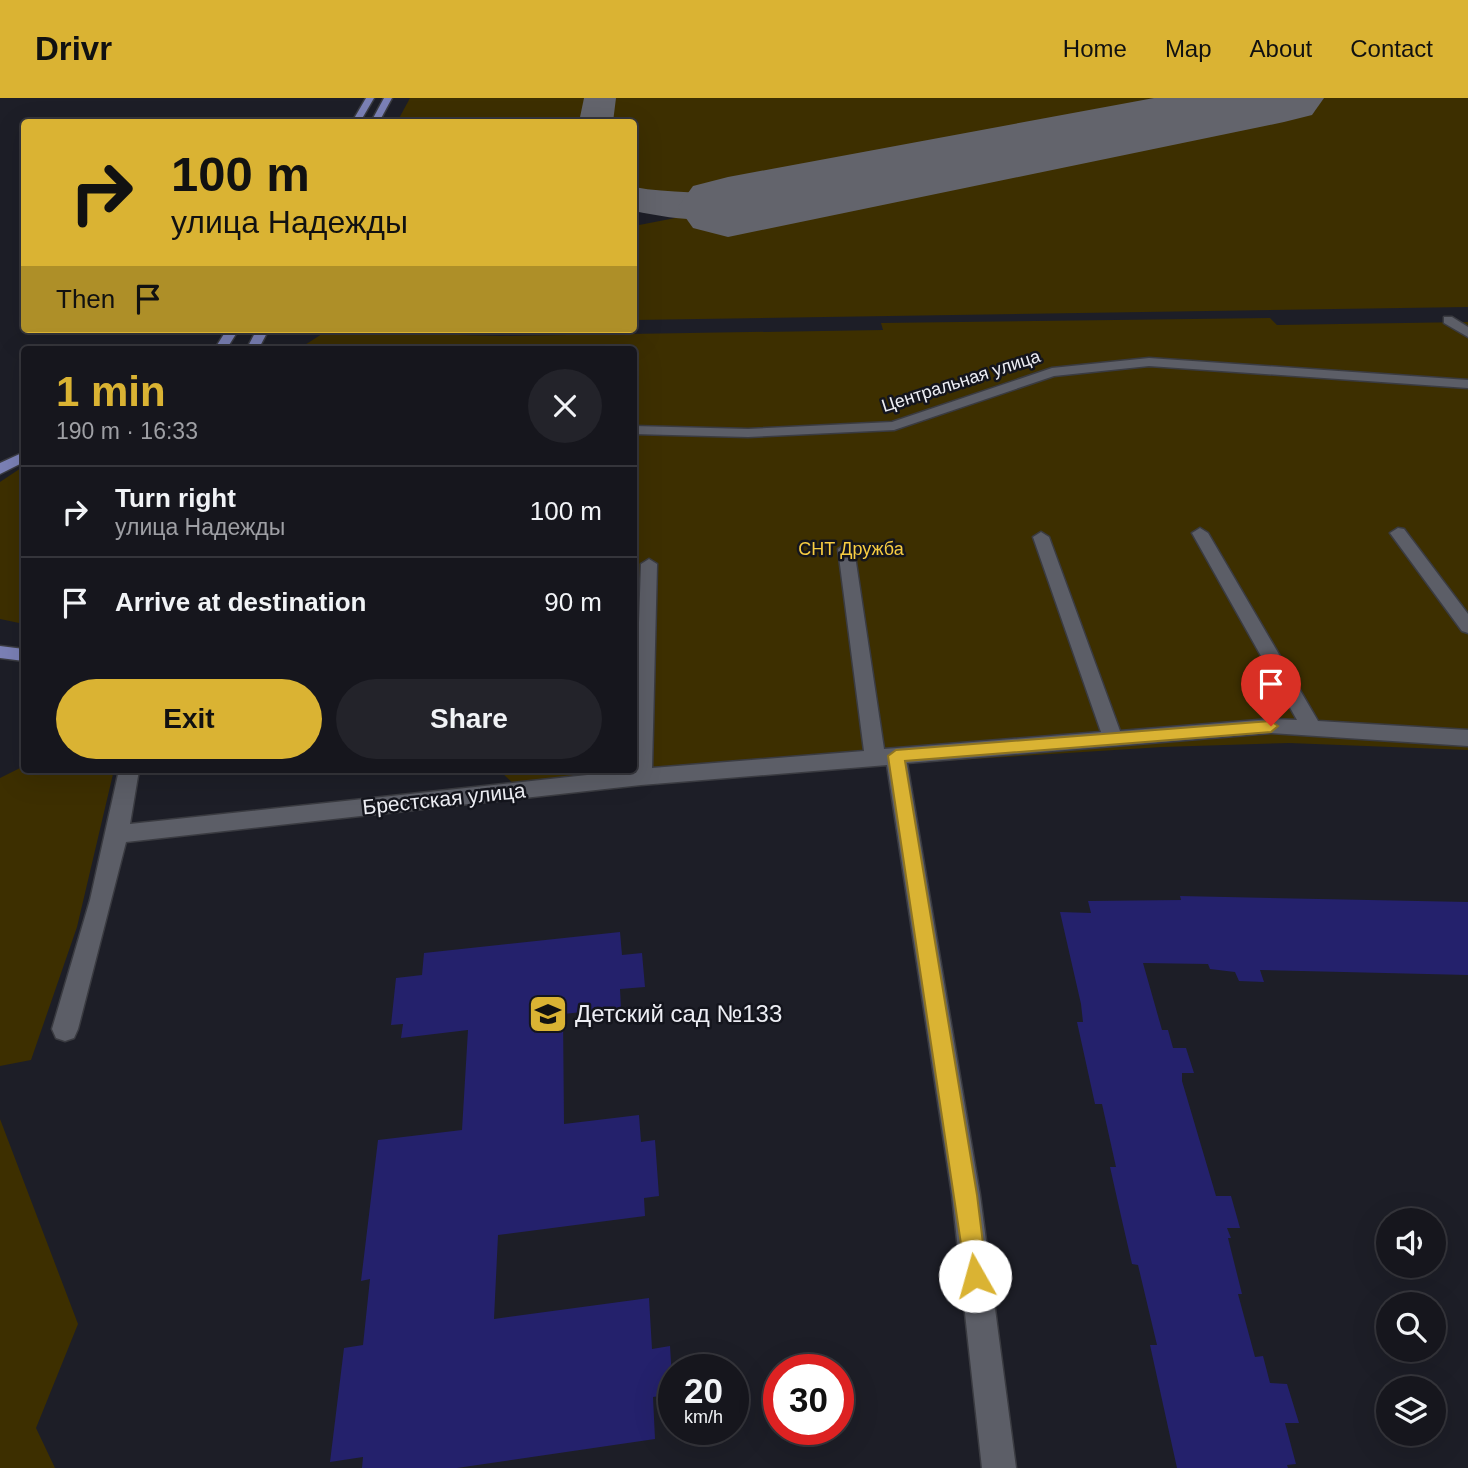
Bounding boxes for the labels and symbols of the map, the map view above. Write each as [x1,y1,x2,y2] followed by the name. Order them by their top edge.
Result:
[879,346,1044,416] street label: Центральная улица
[798,539,905,559] park label: СНТ Дружба
[1241,654,1301,726] pin
[361,778,527,819] street label: Брестская улица
[527,993,569,1035] school or university icon: Детский сад №133
[575,1000,782,1027] place label: Детский сад №133
[938,1239,1012,1313] position arrow
[763,1354,854,1445] speed limit sign: 30

